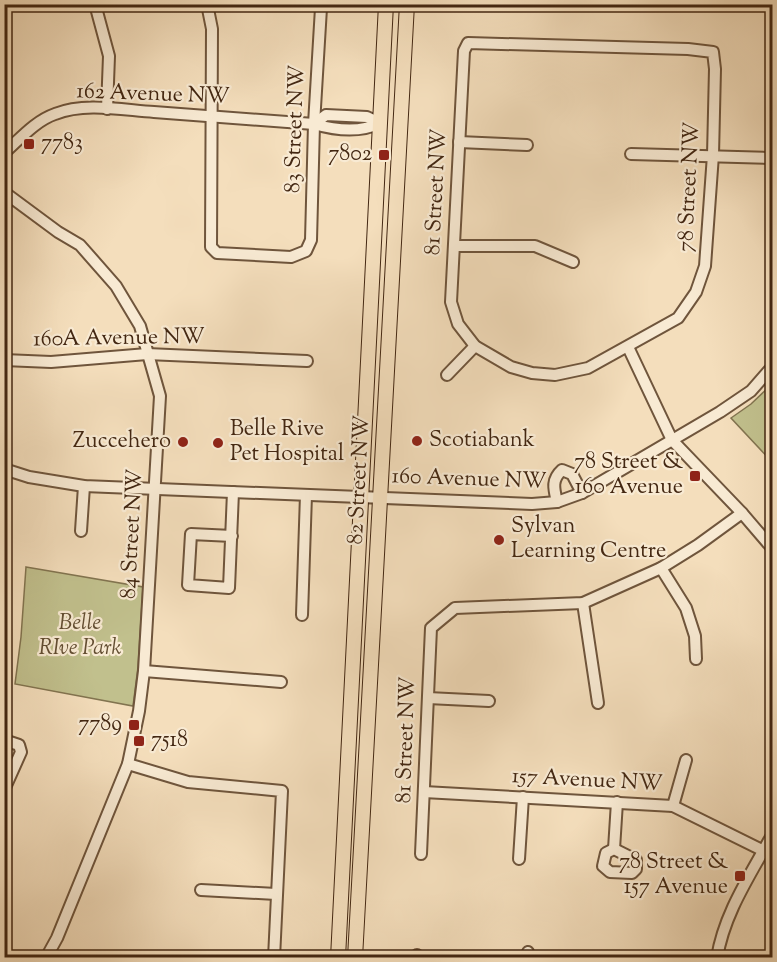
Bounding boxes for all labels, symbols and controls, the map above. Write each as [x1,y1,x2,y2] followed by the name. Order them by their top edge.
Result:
[278,64,314,194] street label: 83 Street NW
[76,76,230,114] street label: 162 Avenue NW
[671,121,709,253] street label: 78 Street NW
[41,128,83,160] place label: 7783
[418,128,456,256] street label: 81 Street NW
[22,137,36,151] marker: 7783
[328,139,372,171] place label: 7802
[377,148,391,162] marker: 7802
[33,322,205,356] street label: 160A Avenue NW
[230,414,344,471] place label: Belle Rive Pet Hospital
[341,415,379,545] street label: 82 Street NW
[429,425,535,457] place label: Scotiabank
[73,426,171,458] place label: Zuccehero
[410,434,424,448] marker: Scotiabank
[176,435,190,449] marker: Zuccehero
[211,436,225,450] marker: Belle Rive Pet Hospital
[574,447,683,504] place label: 78 Street & 160 Avenue
[391,461,547,499] street label: 160 Avenue NW
[114,468,152,600] street label: 84 Street NW
[688,469,702,483] marker: 78 Street & 160 Avenue
[511,511,666,568] place label: Sylvan Learning Centre
[492,533,506,547] marker: Sylvan Learning Centre
[39,608,121,665] park label: Belle RIve Park
[389,676,425,804] street label: 81 Street NW
[78,709,122,741] place label: 7789
[127,718,141,732] marker: 7789
[151,725,188,757] place label: 7518
[132,734,146,748] marker: 7518
[511,761,663,801] street label: 157 Avenue NW
[619,847,728,904] place label: 78 Street & 157 Avenue
[733,869,747,883] marker: 78 Street & 157 Avenue

